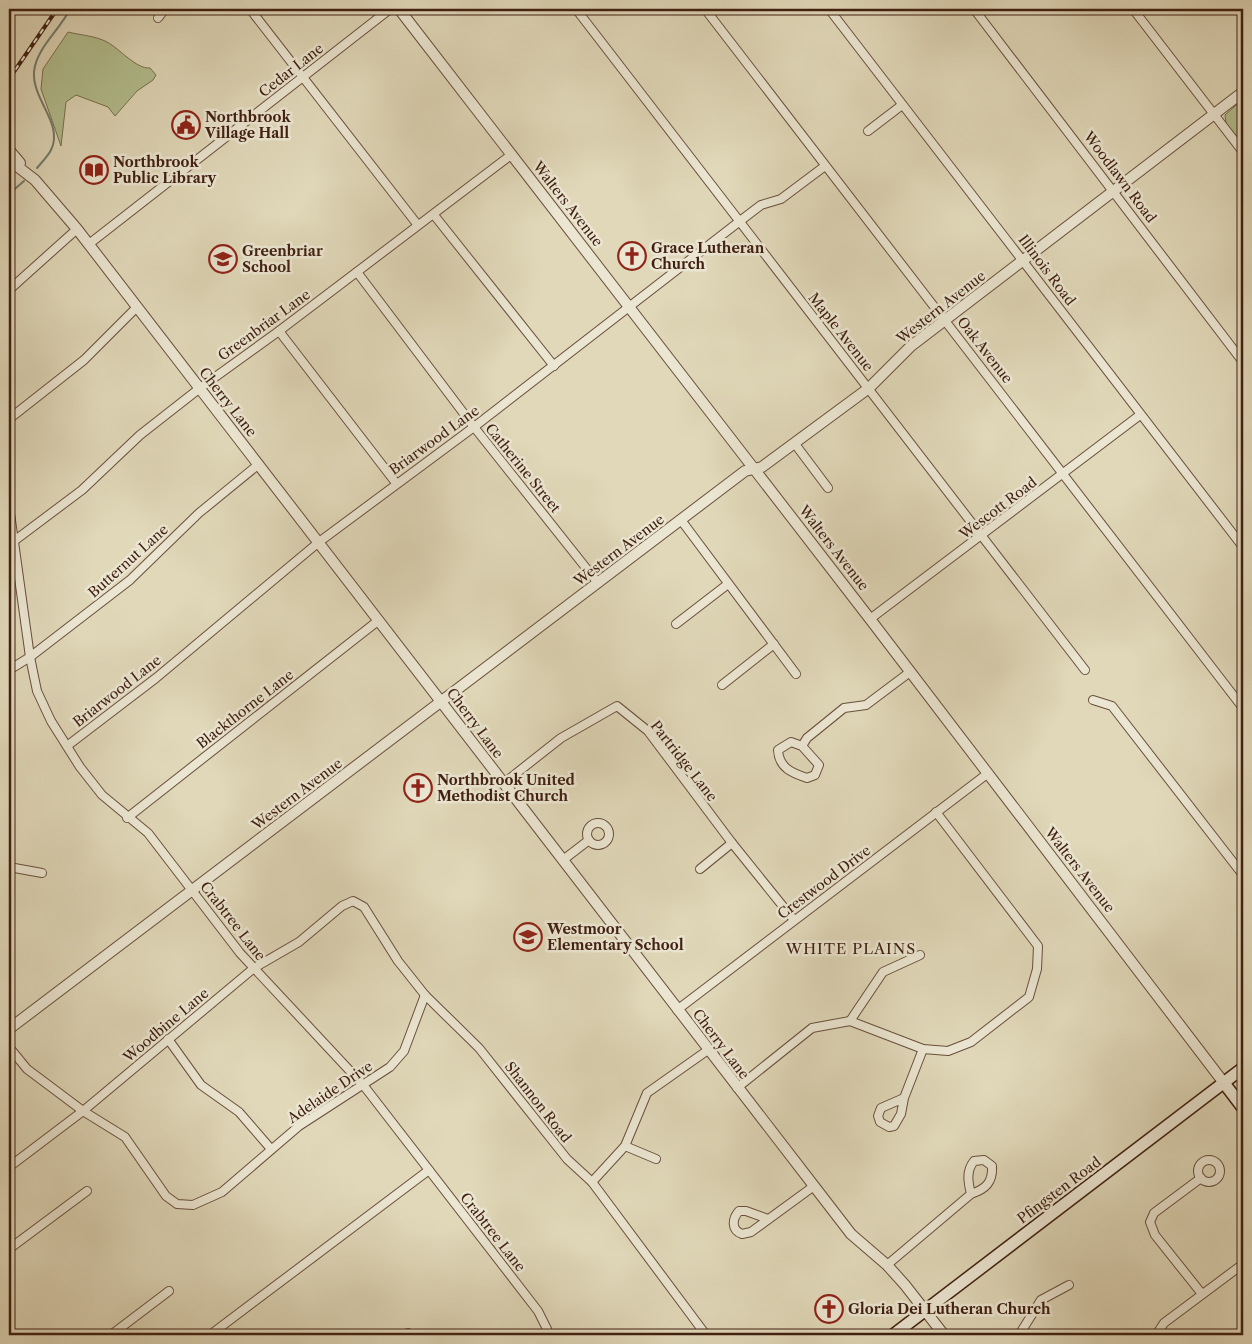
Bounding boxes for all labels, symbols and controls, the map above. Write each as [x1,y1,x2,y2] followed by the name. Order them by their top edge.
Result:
[255,39,327,101] street label: Cedar Lane
[204,108,291,142] place label: Northbrook Village Hall
[171,110,201,140] public building icon: Northbrook Village Hall
[1079,127,1160,227] street label: Woodlawn Road
[113,153,217,187] place label: Northbrook Public Library
[79,155,109,185] library icon: Northbrook Public Library
[528,157,607,250] street label: Walters Avenue
[1015,231,1080,309] street label: Illinois Road
[651,239,765,273] place label: Grace Lutheran Church
[617,241,647,271] church icon: Grace Lutheran Church
[242,242,323,276] place label: Greenbriar School
[208,244,238,274] school or university icon: Greenbriar School
[892,266,989,348] street label: Western Avenue
[214,285,314,365] street label: Greenbriar Lane
[805,289,877,375] street label: Maple Avenue
[953,313,1017,387] street label: Oak Avenue
[195,364,261,441] street label: Cherry Lane
[385,401,483,479] street label: Briarwood Lane
[481,420,565,516] street label: Catherine Street
[955,473,1041,544] street label: Wescott Road
[794,501,873,594] street label: Walters Avenue
[570,510,668,590] street label: Western Avenue
[84,520,172,602] street label: Butternut Lane
[69,651,165,731] street label: Briarwood Lane
[193,665,297,753] street label: Blackthorne Lane
[443,684,507,762] street label: Cherry Lane
[647,717,721,805] street label: Partridge Lane
[248,754,346,834] street label: Western Avenue
[437,771,575,805] place label: Northbrook United Methodist Church
[403,773,433,803] church icon: Northbrook United Methodist Church
[1040,823,1119,916] street label: Walters Avenue
[774,841,874,923] street label: Crestwood Drive
[196,878,270,964] street label: Crabtree Lane
[546,920,684,954] place label: Westmoor Elementary School
[513,922,543,952] school or university icon: Westmoor Elementary School
[785,939,916,958] district label: WHITE PLAINS
[119,984,213,1067] street label: Woodbine Lane
[689,1005,753,1083] street label: Cherry Lane
[283,1057,376,1128] street label: Adelaide Drive
[501,1058,575,1146] street label: Shannon Road
[1014,1152,1105,1227] street label: Pfingsten Road
[456,1189,530,1275] street label: Crabtree Lane
[814,1294,844,1324] church icon: Gloria Dei Lutheran Church
[848,1300,1051,1318] place label: Gloria Dei Lutheran Church

